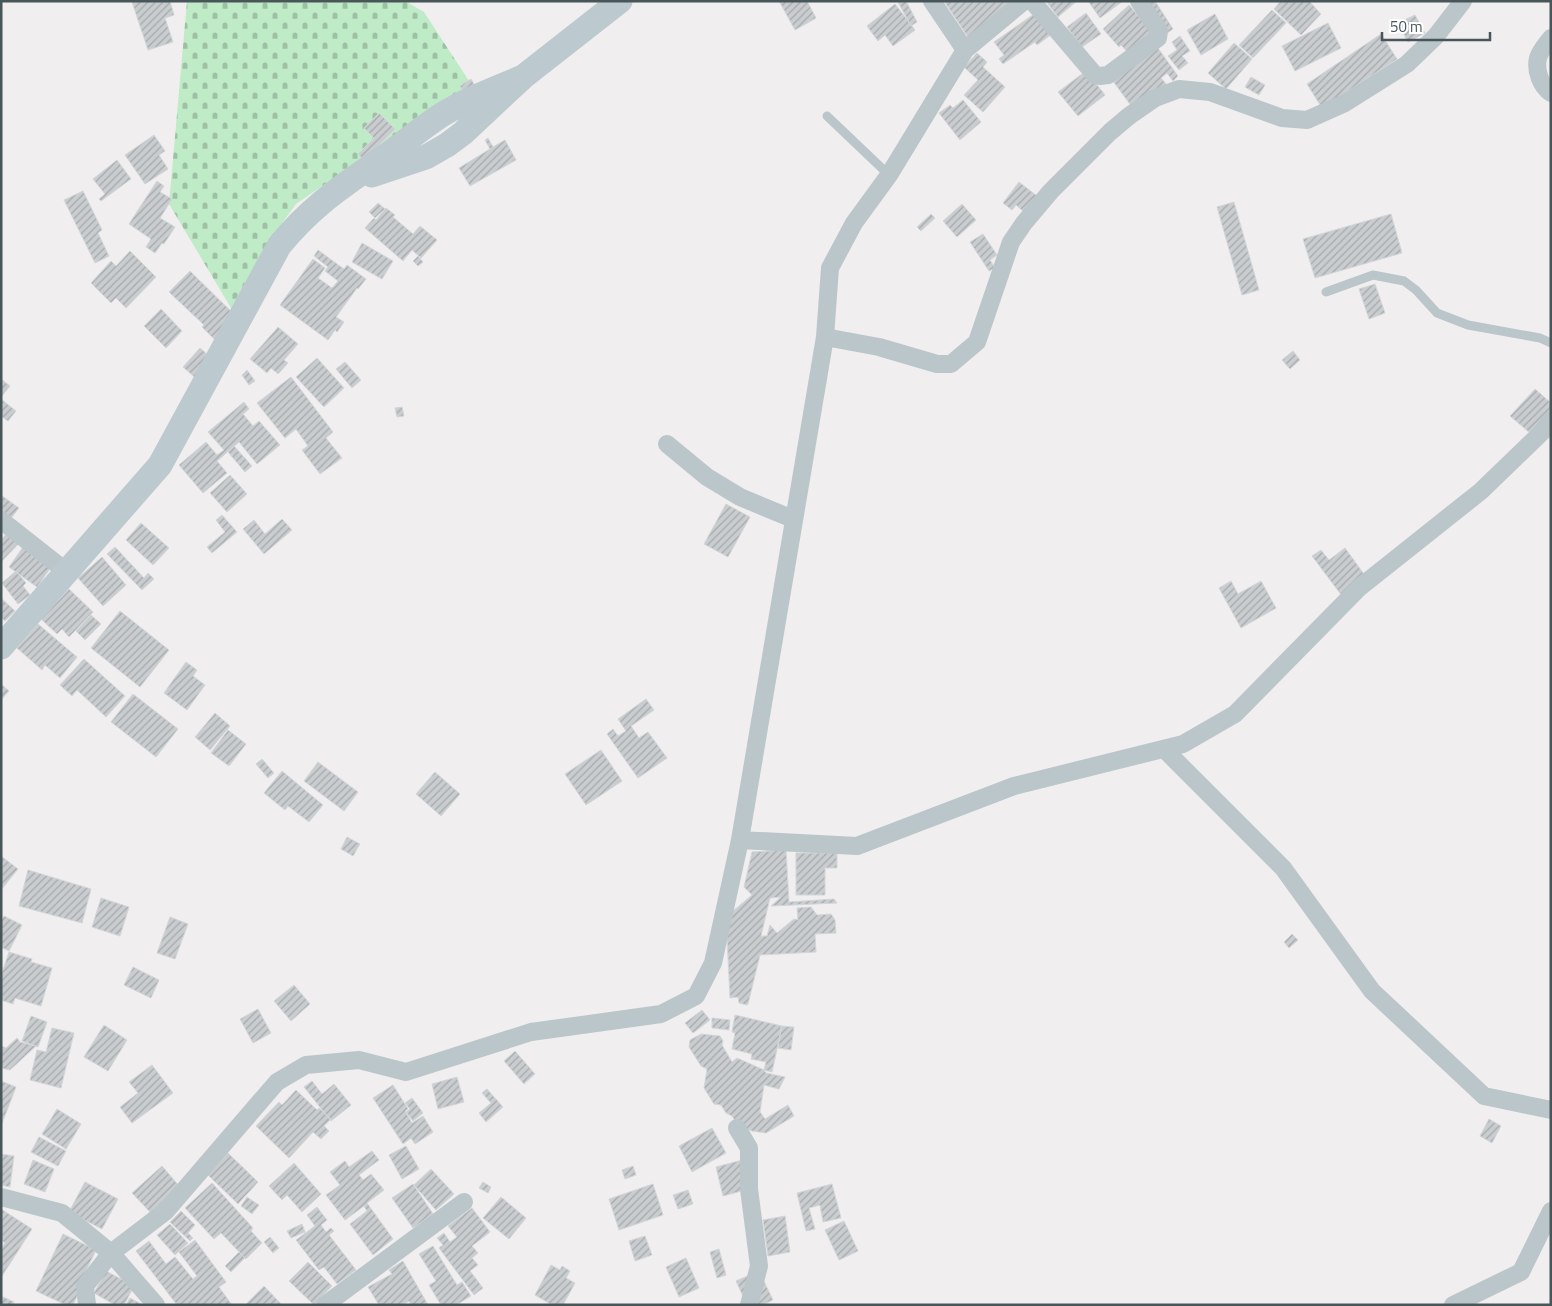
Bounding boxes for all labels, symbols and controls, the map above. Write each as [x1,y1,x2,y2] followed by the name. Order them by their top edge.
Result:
[1382,10,1490,42] scale bar
[1390,15,1423,38] text: 50 m

